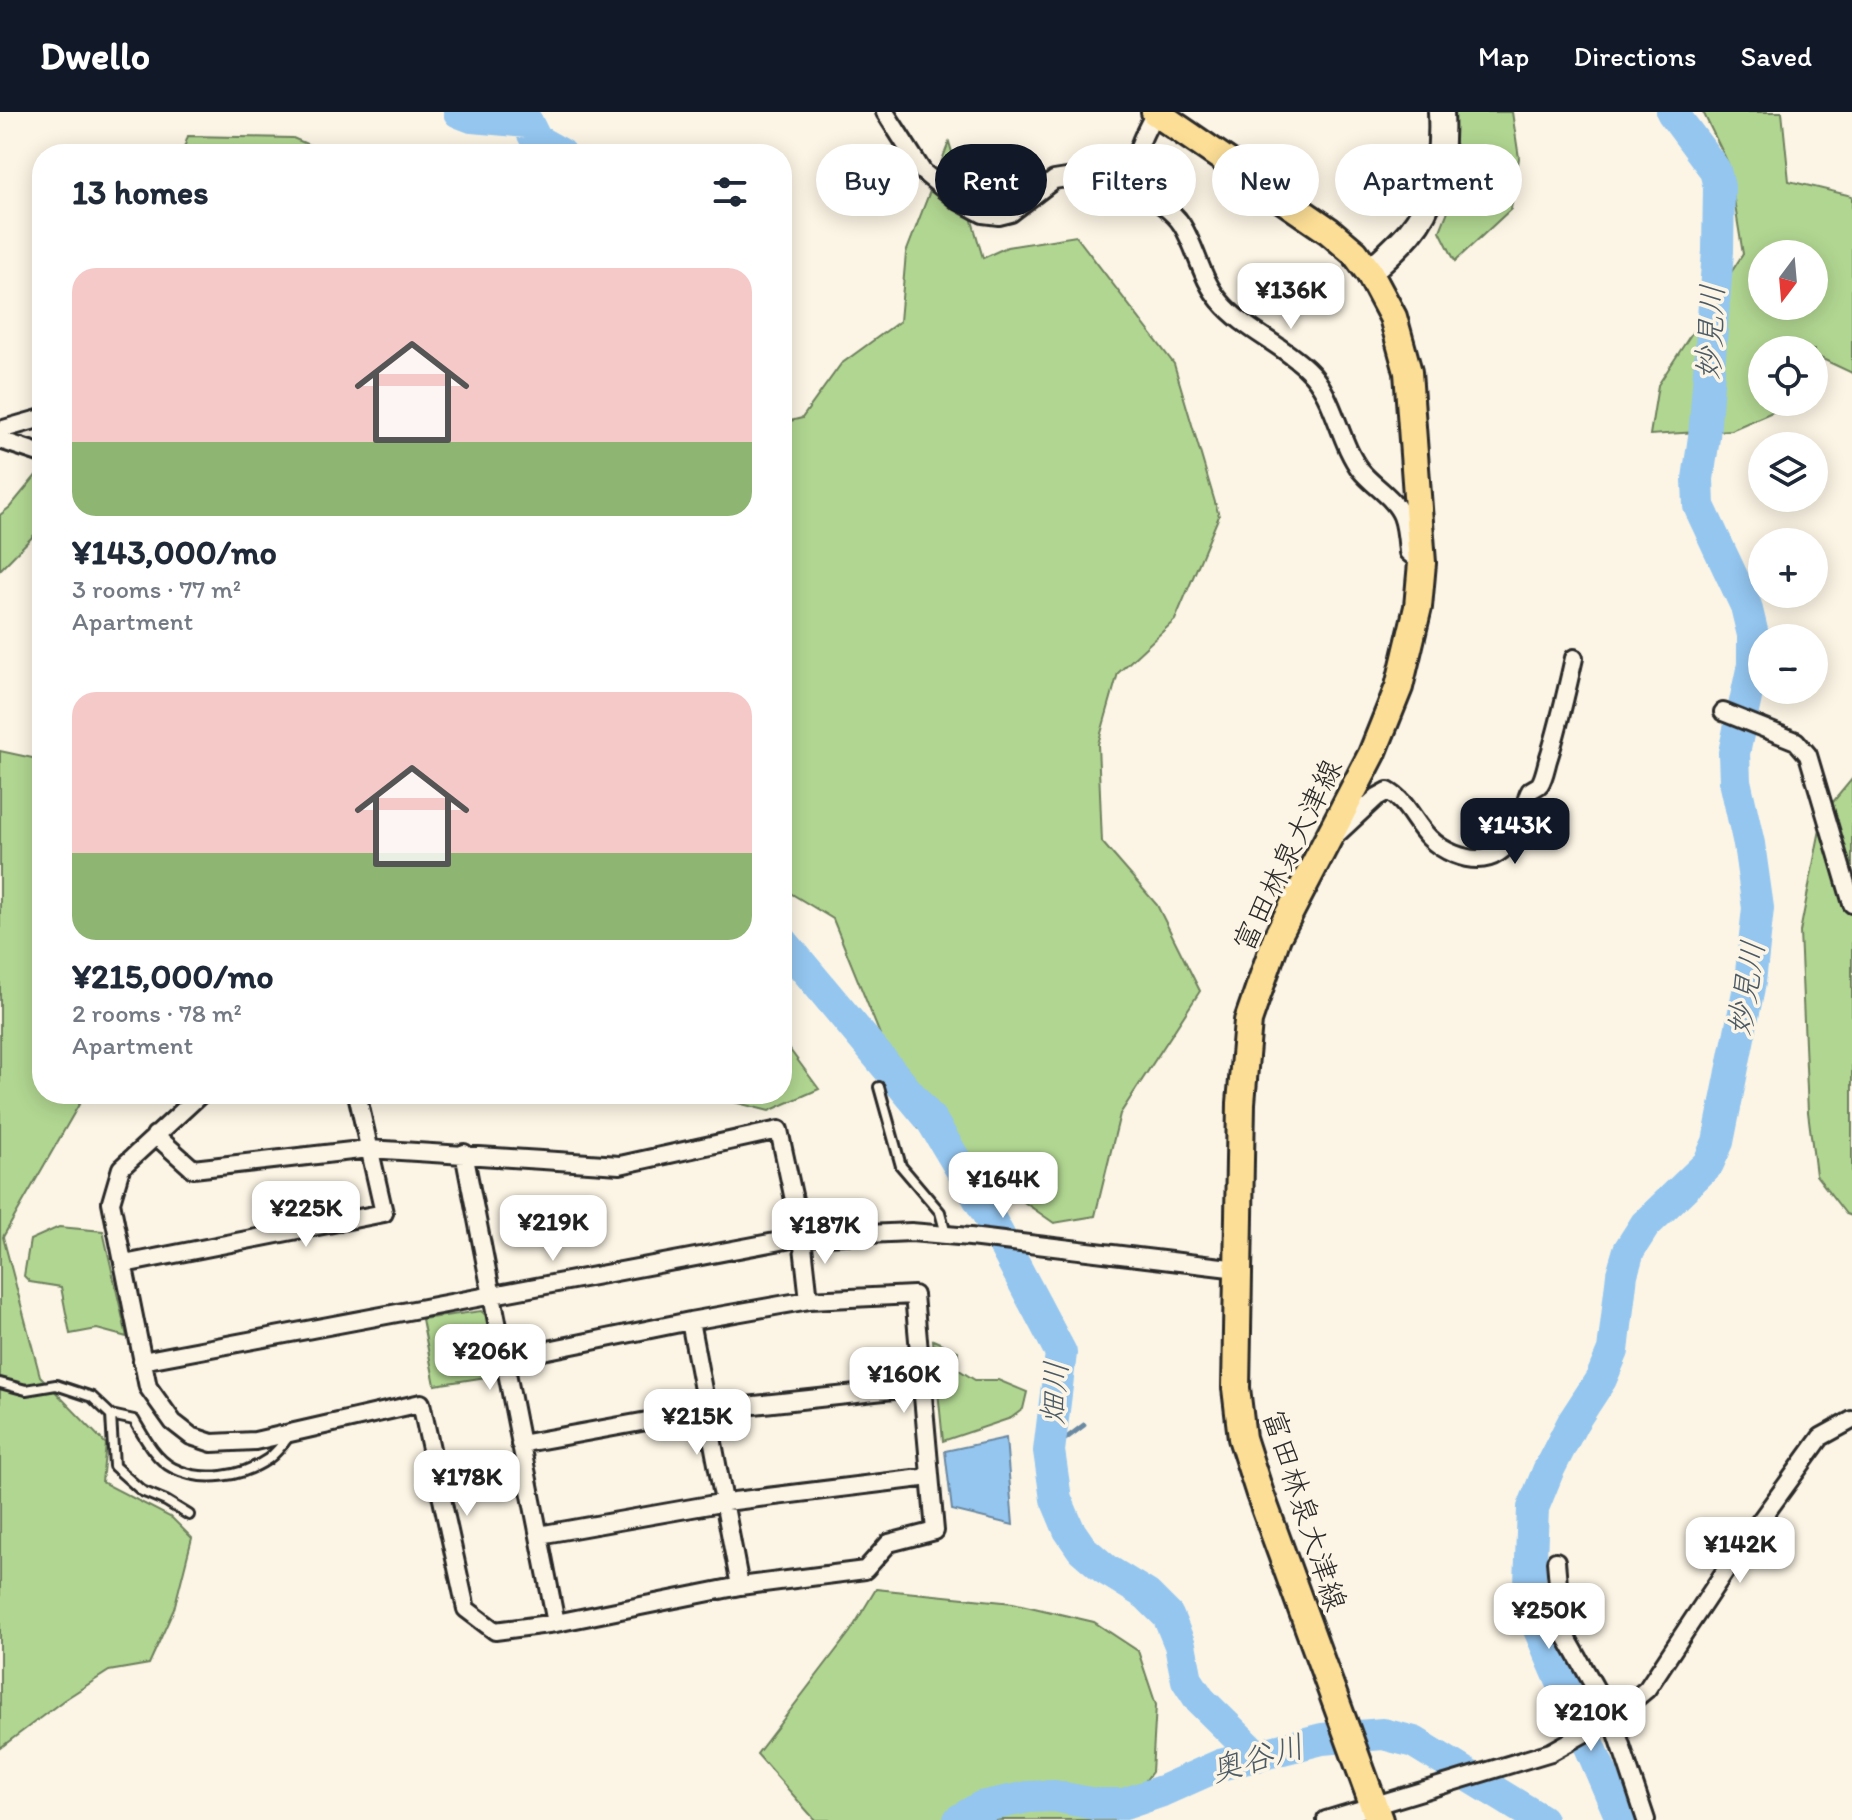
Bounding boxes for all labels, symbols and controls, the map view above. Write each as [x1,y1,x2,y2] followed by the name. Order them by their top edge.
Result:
[40,33,150,79] text: Dwello
[1478,39,1529,73] text: Map
[1573,39,1697,73] text: Directions
[1741,39,1812,73] text: Saved
[816,144,919,216] chip: Buy
[935,144,1047,216] chip: Rent
[1063,144,1196,216] chip: Filters
[1212,144,1319,216] chip: New
[1335,144,1522,216] chip: Apartment
[708,170,752,214] icon: filters
[72,172,208,213] text: 13 homes
[1748,240,1828,320] north arrow
[1748,240,1828,704] map controls
[1235,263,1347,331] pin: ¥136K
[1255,273,1327,305] text: ¥136K
[1689,283,1731,381] water label: 妙見川
[340,320,484,464] icon: home
[1748,336,1828,416] button: locate
[1748,432,1828,512] button: layers
[1748,528,1828,608] button: +
[72,532,277,573] text: ¥143,000/mo
[72,573,241,605] text: 3 rooms · 77 m²
[72,605,193,637] text: Apartment
[1748,624,1828,704] button: −
[340,744,484,888] icon: home
[1224,753,1350,957] street label: 富田林泉大津線
[1459,798,1571,866] pin: ¥143K
[1478,808,1552,840] text: ¥143K
[1720,938,1772,1038] water label: 妙見川
[72,956,274,997] text: ¥215,000/mo
[72,997,242,1029] text: 2 rooms · 78 m²
[72,1029,193,1061] text: Apartment
[947,1152,1059,1220] pin: ¥164K
[967,1162,1039,1194] text: ¥164K
[250,1181,362,1249] pin: ¥225K
[270,1191,342,1223] text: ¥225K
[497,1195,609,1263] pin: ¥219K
[769,1198,881,1266] pin: ¥187K
[518,1205,588,1237] text: ¥219K
[790,1208,860,1240] text: ¥187K
[434,1324,546,1392] pin: ¥206K
[453,1334,527,1366] text: ¥206K
[848,1347,960,1415] pin: ¥160K
[867,1357,941,1389] text: ¥160K
[1033,1360,1075,1426] water label: 畑川
[641,1389,753,1457] pin: ¥215K
[662,1399,732,1431] text: ¥215K
[1255,1404,1355,1616] street label: 富田林泉大津線
[411,1450,523,1518] pin: ¥178K
[432,1460,502,1492] text: ¥178K
[1684,1517,1796,1585] pin: ¥142K
[1704,1527,1776,1559] text: ¥142K
[1493,1583,1605,1651] pin: ¥250K
[1512,1593,1586,1625] text: ¥250K
[1535,1685,1647,1753] pin: ¥210K
[1555,1695,1627,1727] text: ¥210K
[1206,1727,1308,1789] water label: 奥谷川

